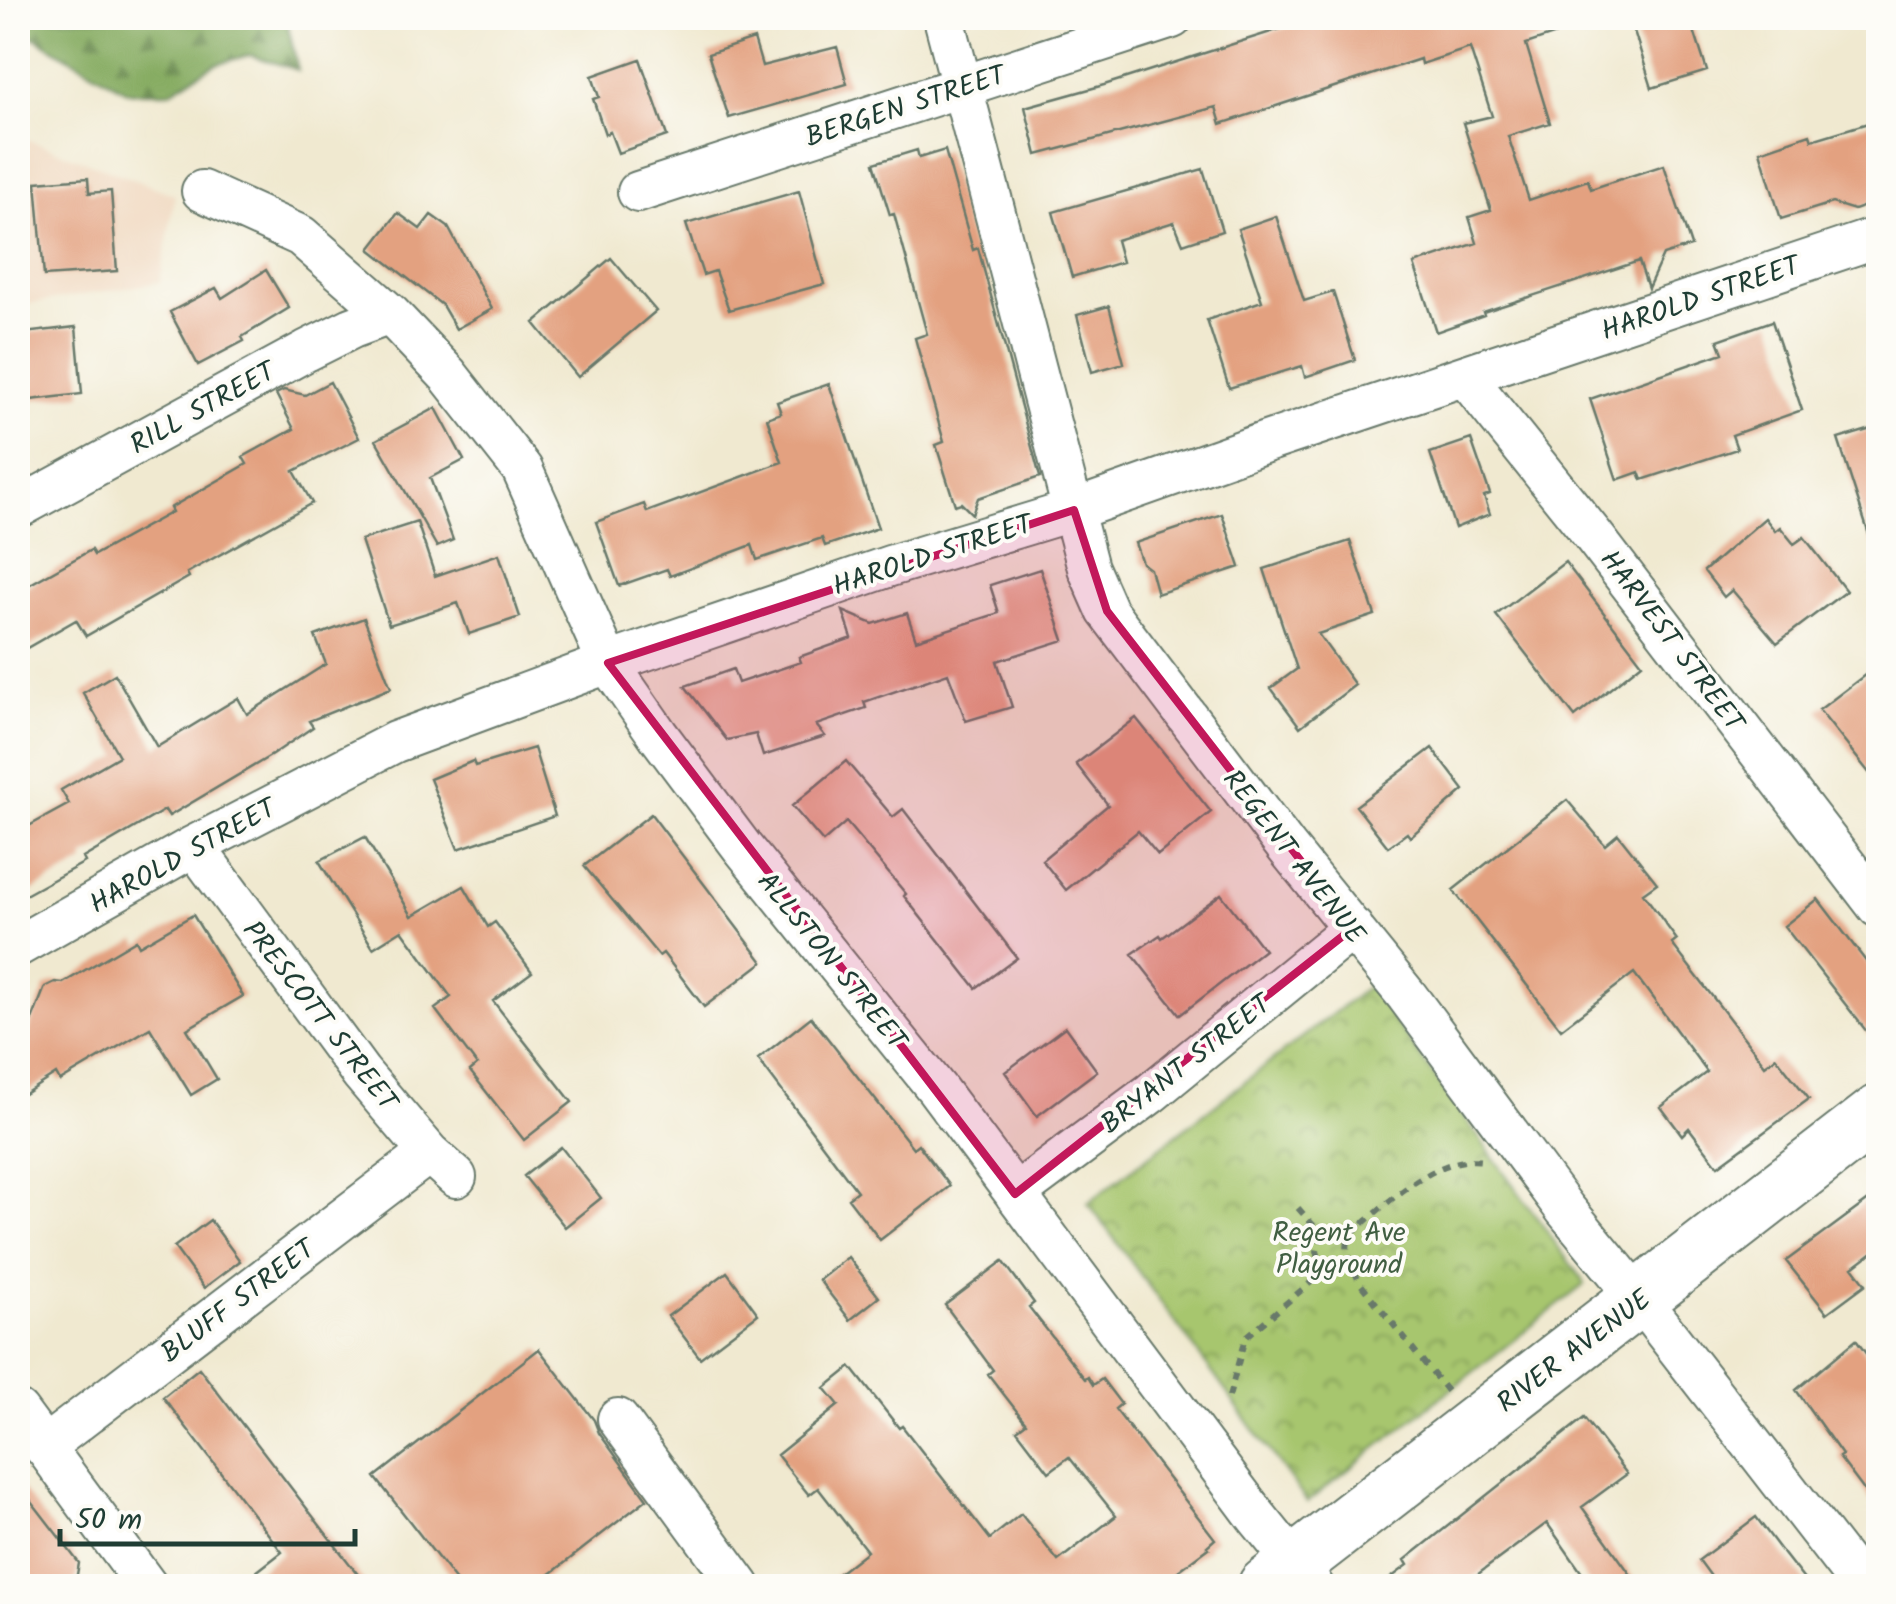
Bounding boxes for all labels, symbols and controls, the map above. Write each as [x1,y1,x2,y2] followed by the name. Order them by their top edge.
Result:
[800,53,1014,161] street label: BERGEN STREET
[1595,244,1808,354] street label: HAROLD STREET
[122,350,286,468] street label: RILL STREET
[827,502,1040,610] street label: HAROLD STREET
[1587,541,1756,744] street label: HARVEST STREET
[1210,760,1376,955] street label: REGENT AVENUE
[81,786,287,927] street label: HAROLD STREET
[745,862,919,1062] street label: ALLSTON STREET
[230,911,409,1123] street label: PRESCOTT STREET
[1091,982,1283,1146] street label: BRYANT STREET
[1272,1211,1406,1288] park label: Regent Ave Playground
[151,1227,327,1375] street label: BLUFF STREET
[1487,1278,1662,1425] street label: RIVER AVENUE
[60,1484,355,1546] scale bar
[75,1497,142,1545] text: 50 m

